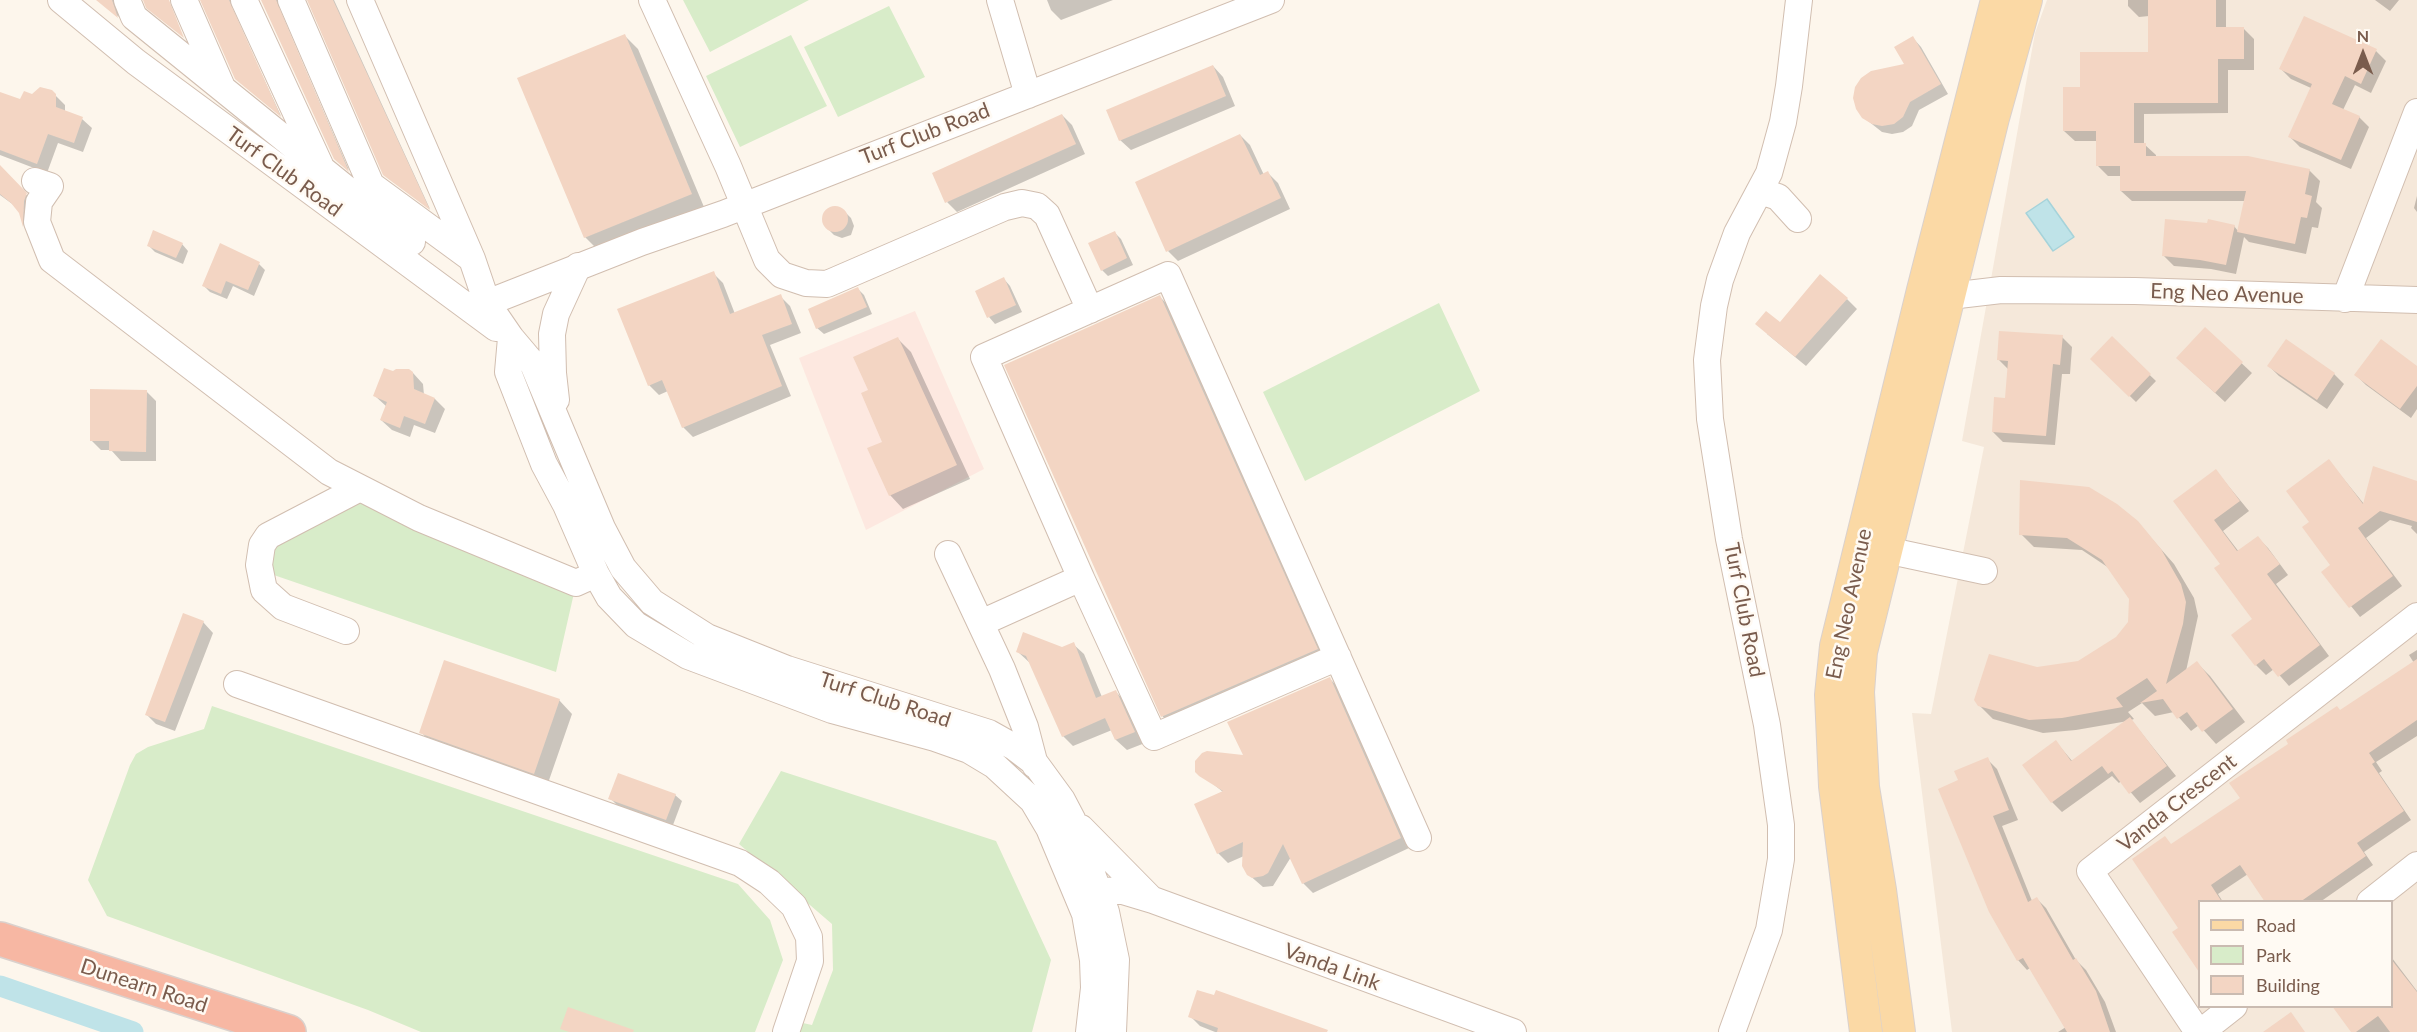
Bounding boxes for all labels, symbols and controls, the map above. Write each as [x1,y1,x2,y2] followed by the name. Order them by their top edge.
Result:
[2333,24,2393,84] north arrow
[2357,26,2369,45] text: N
[857,98,993,170] street label: Turf Club Road
[221,122,347,222] street label: Turf Club Road
[2150,279,2304,309] street label: Eng Neo Avenue
[1821,526,1877,682] street label: Eng Neo Avenue
[1719,541,1769,679] street label: Turf Club Road
[816,667,954,733] street label: Turf Club Road
[2113,749,2241,857] street label: Vanda Crescent
[2198,900,2393,1008] legend
[2256,914,2296,936] text: Road
[1280,938,1384,996] street label: Vanda Link
[2256,944,2291,966] text: Park
[77,954,211,1018] street label: Dunearn Road
[2256,974,2320,996] text: Building

